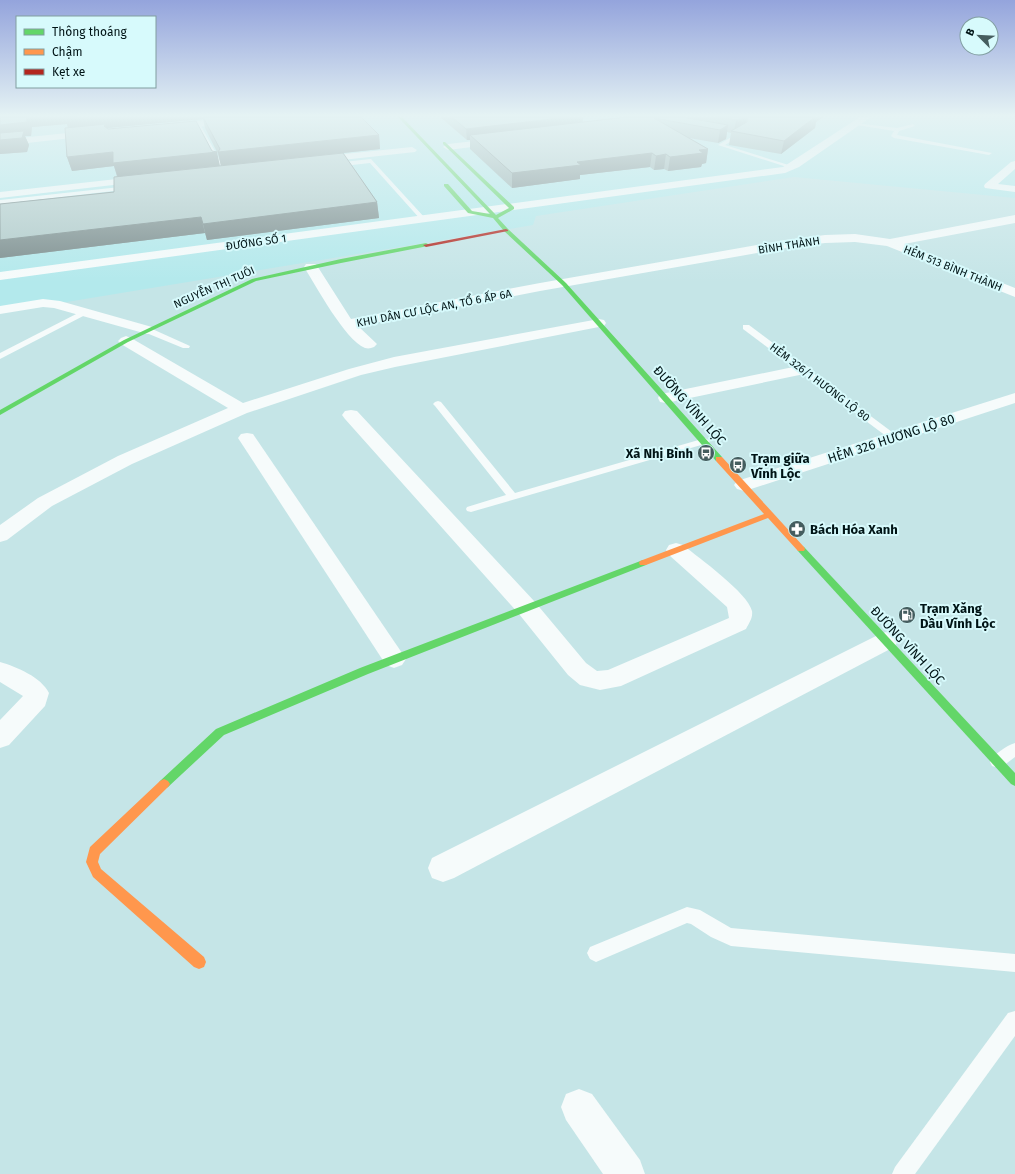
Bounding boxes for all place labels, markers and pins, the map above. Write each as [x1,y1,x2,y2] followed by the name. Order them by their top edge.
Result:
[696,443,716,463] bus stop icon: Xã Nhị Bình
[625,446,693,461] place label: Xã Nhị Bình
[750,451,810,481] place label: Trạm giữa Vĩnh Lộc
[728,455,748,475] bus stop icon: Trạm giữa Vĩnh Lộc
[787,519,807,539] pharmacy icon: Bách Hóa Xanh
[810,522,898,537] place label: Bách Hóa Xanh
[920,601,996,631] place label: Trạm Xăng Dầu Vĩnh Lộc
[897,605,917,625] fuel station icon: Trạm Xăng Dầu Vĩnh Lộc

